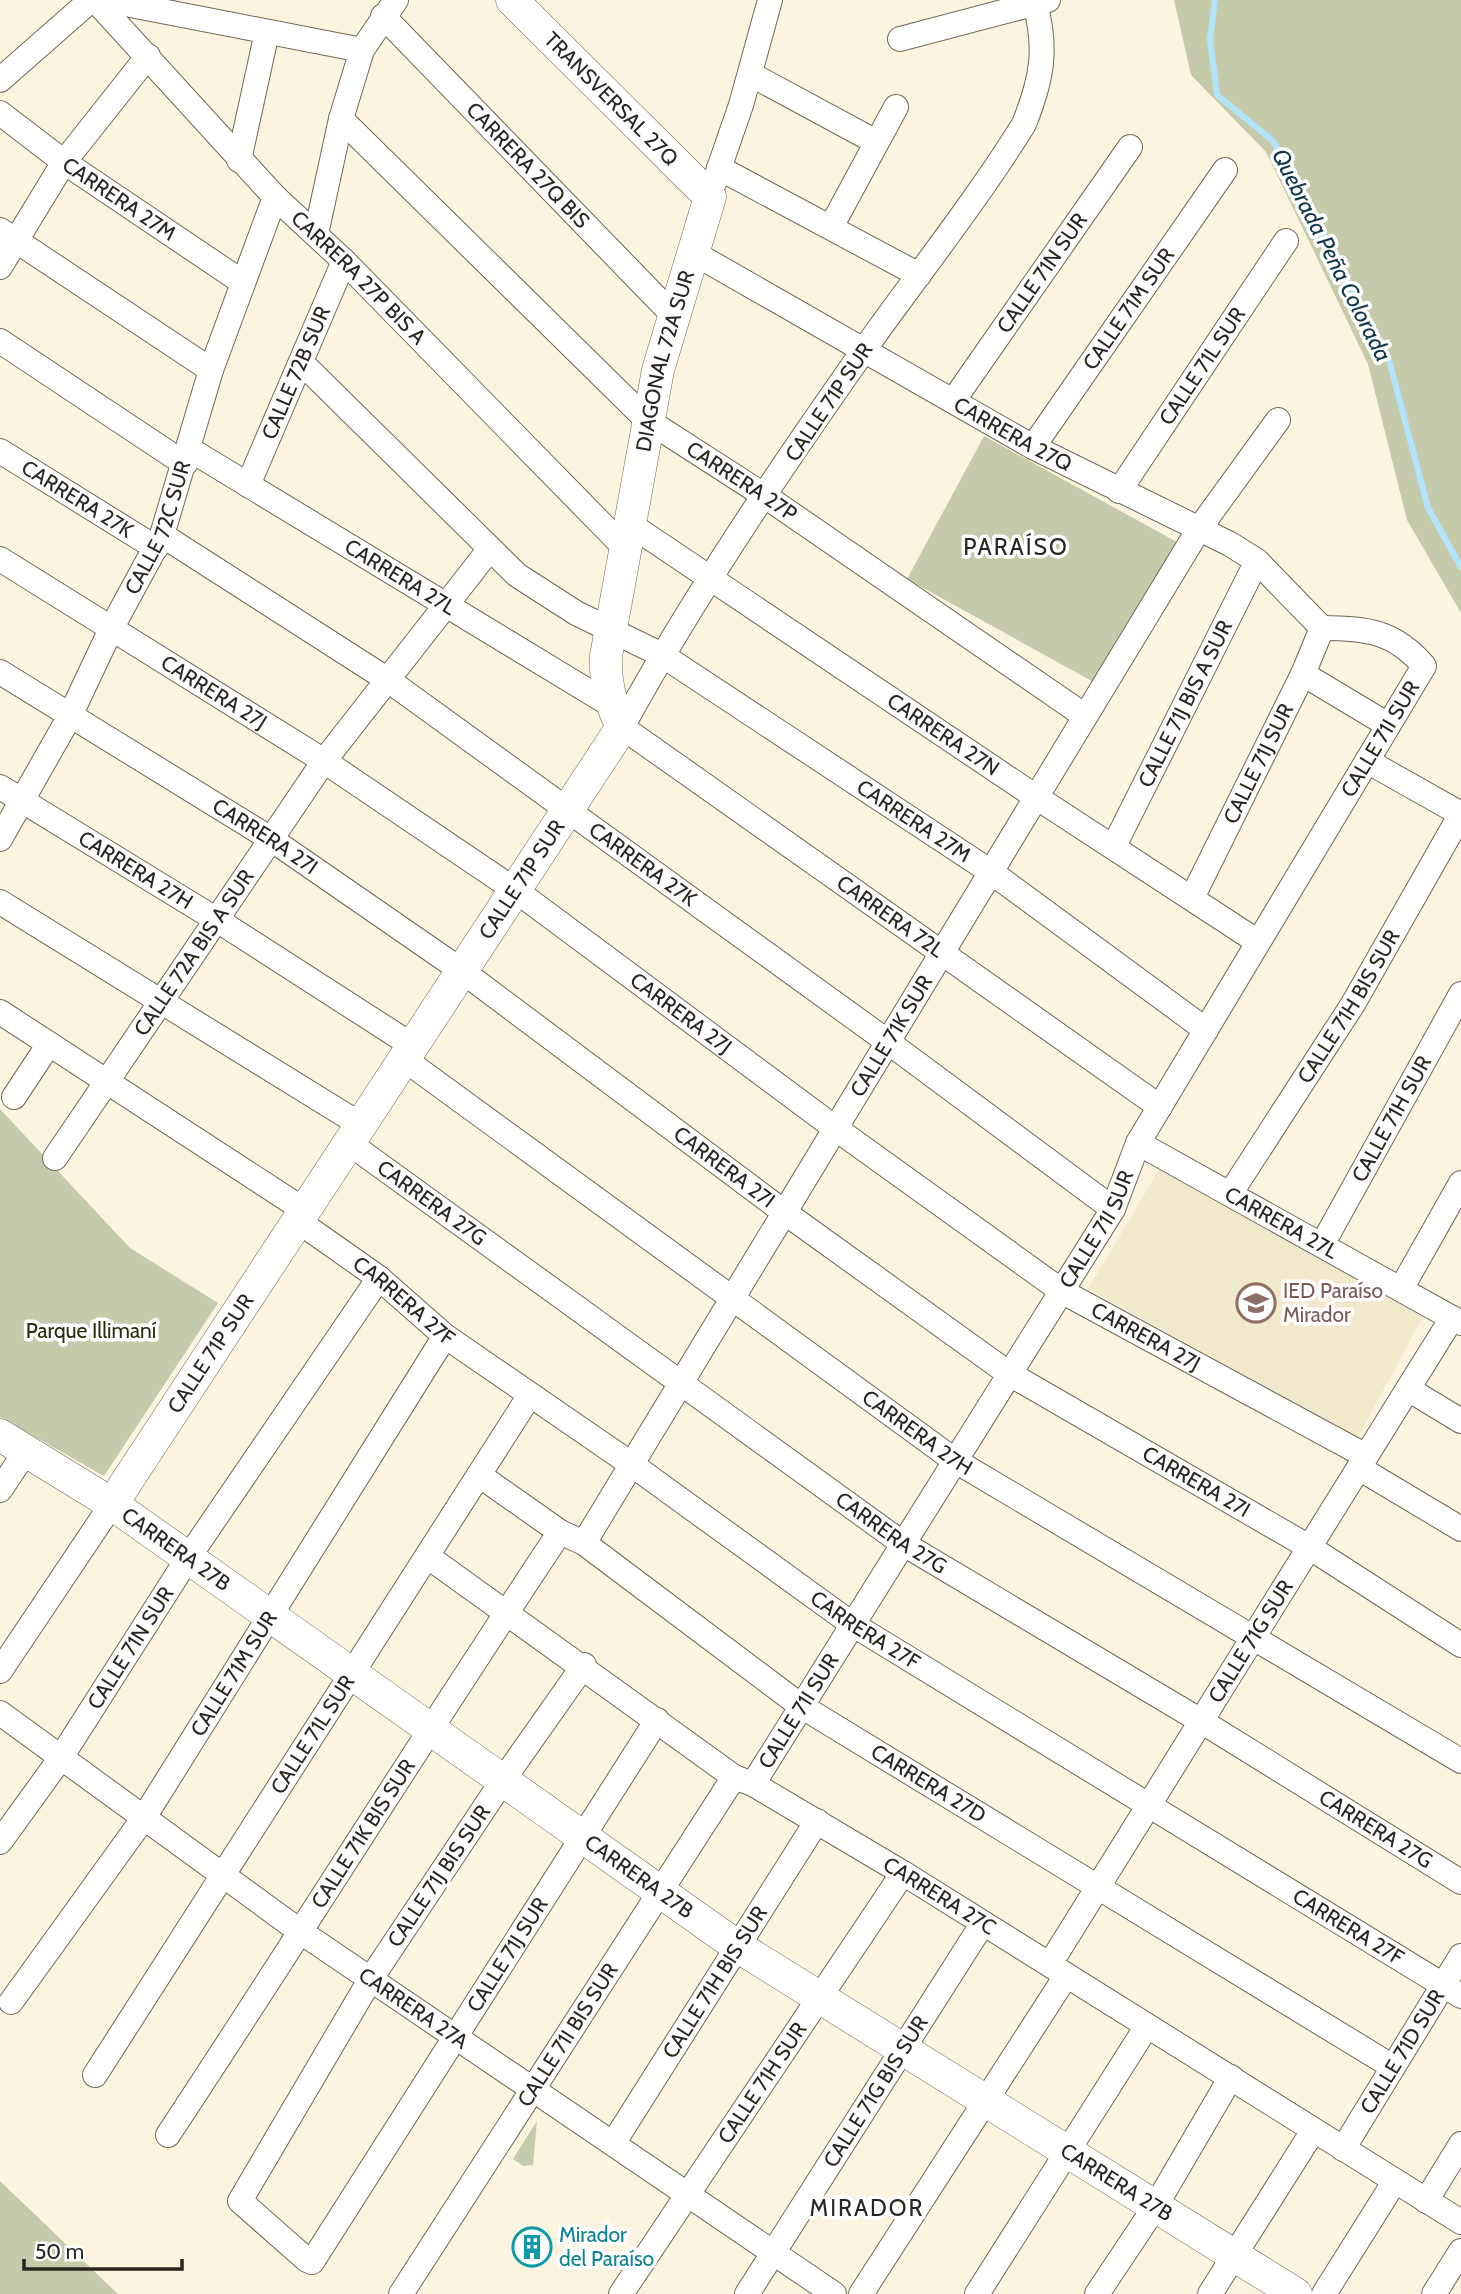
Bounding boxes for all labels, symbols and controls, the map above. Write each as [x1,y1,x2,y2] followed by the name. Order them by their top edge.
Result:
[539,27,683,171] street label: TRANSVERSAL 27Q
[462,97,595,233] street label: CARRERA 27Q BIS
[1266,144,1398,366] water label: Quebrada Peña Colorada
[58,152,181,246] street label: CARRERA 27M
[286,205,432,349] street label: CARRERA 27P BIS A
[991,208,1092,337] street label: CALLE 71N SUR
[1077,243,1179,374] street label: CALLE 71M SUR
[630,267,699,454] street label: DIAGONAL 72A SUR
[256,302,335,443] street label: CALLE 72B SUR
[1154,302,1250,430] street label: CALLE 71L SUR
[780,337,878,466] street label: CALLE 71P SUR
[950,391,1076,476] street label: CARRERA 27Q
[682,436,802,526] street label: CARRERA 27P
[17,455,138,543] street label: CARRERA 27K
[119,457,195,599] street label: CALLE 72C SUR
[963,532,1069,561] district label: PARAÍSO
[340,533,461,620] street label: CARRERA 27L
[1133,616,1237,791] street label: CALLE 71J BIS A SUR
[157,650,272,734] street label: CARRERA 27J
[1335,676,1424,801] street label: CALLE 71I SUR
[883,688,1004,781] street label: CARRERA 27N
[1218,699,1299,828] street label: CALLE 71J SUR
[852,774,976,867] street label: CARRERA 27M
[208,793,323,879] street label: CARRERA 27I
[473,815,570,944] street label: CALLE 71P SUR
[584,817,702,911] street label: CARRERA 27K
[74,825,198,914] street label: CARRERA 27H
[129,864,259,1040] street label: CALLE 72A BIS A SUR
[832,870,949,963] street label: CARRERA 72L
[1292,925,1405,1088] street label: CALLE 71H BIS SUR
[625,967,737,1059] street label: CARRERA 27J
[845,970,938,1101] street label: CALLE 71K SUR
[1346,1051,1436,1186] street label: CALLE 71H SUR
[669,1121,780,1213] street label: CARRERA 27I
[372,1155,491,1250] street label: CARRERA 27G
[1054,1167,1139,1292] street label: CALLE 71I SUR
[1221,1181,1343,1264] street label: CARRERA 27L
[348,1251,460,1351] street label: CARRERA 27F
[1283,1278,1383,1327] place label: IED Paraíso Mirador
[1235,1282,1277,1324] school or university icon: IED Paraíso Mirador
[162,1289,259,1418] street label: CALLE 71P SUR
[1087,1297,1205,1376] street label: CARRERA 27J
[26,1318,157,1343] park label: Parque Illimaní
[858,1384,977,1480] street label: CARRERA 27H
[1138,1441,1255,1522] street label: CARRERA 27I
[831,1486,951,1579] street label: CARRERA 27G
[117,1502,236,1596] street label: CARRERA 27B
[1203,1575,1298,1707] street label: CALLE 71G SUR
[82,1582,179,1714] street label: CALLE 71N SUR
[806,1585,925,1675] street label: CARRERA 27F
[185,1606,282,1741] street label: CALLE 71M SUR
[753,1648,844,1773] street label: CALLE 71I SUR
[265,1670,360,1798] street label: CALLE 71L SUR
[867,1739,991,1828] street label: CARRERA 27D
[306,1754,420,1913] street label: CALLE 71K BIS SUR
[1315,1784,1437,1873] street label: CARRERA 27G
[382,1800,495,1951] street label: CALLE 71J BIS SUR
[580,1829,698,1923] street label: CARRERA 27B
[879,1851,1001,1940] street label: CARRERA 27C
[1288,1883,1409,1970] street label: CARRERA 27F
[461,1892,553,2017] street label: CALLE 71J SUR
[657,1901,772,2063] street label: CALLE 71H BIS SUR
[512,1958,623,2111] street label: CALLE 71I BIS SUR
[354,1962,473,2054] street label: CARRERA 27A
[1355,1985,1450,2118] street label: CALLE 71D SUR
[818,2011,933,2172] street label: CALLE 71G BIS SUR
[712,2017,812,2148] street label: CALLE 71H SUR
[1056,2138,1177,2226] street label: CARRERA 27B
[810,2194,924,2222] district label: MIRADOR
[559,2222,654,2271] place label: Mirador del Paraíso
[511,2226,553,2268] building icon: Mirador del Paraíso
[24,2228,182,2272] scale bar
[35,2239,84,2264] text: 50 m

